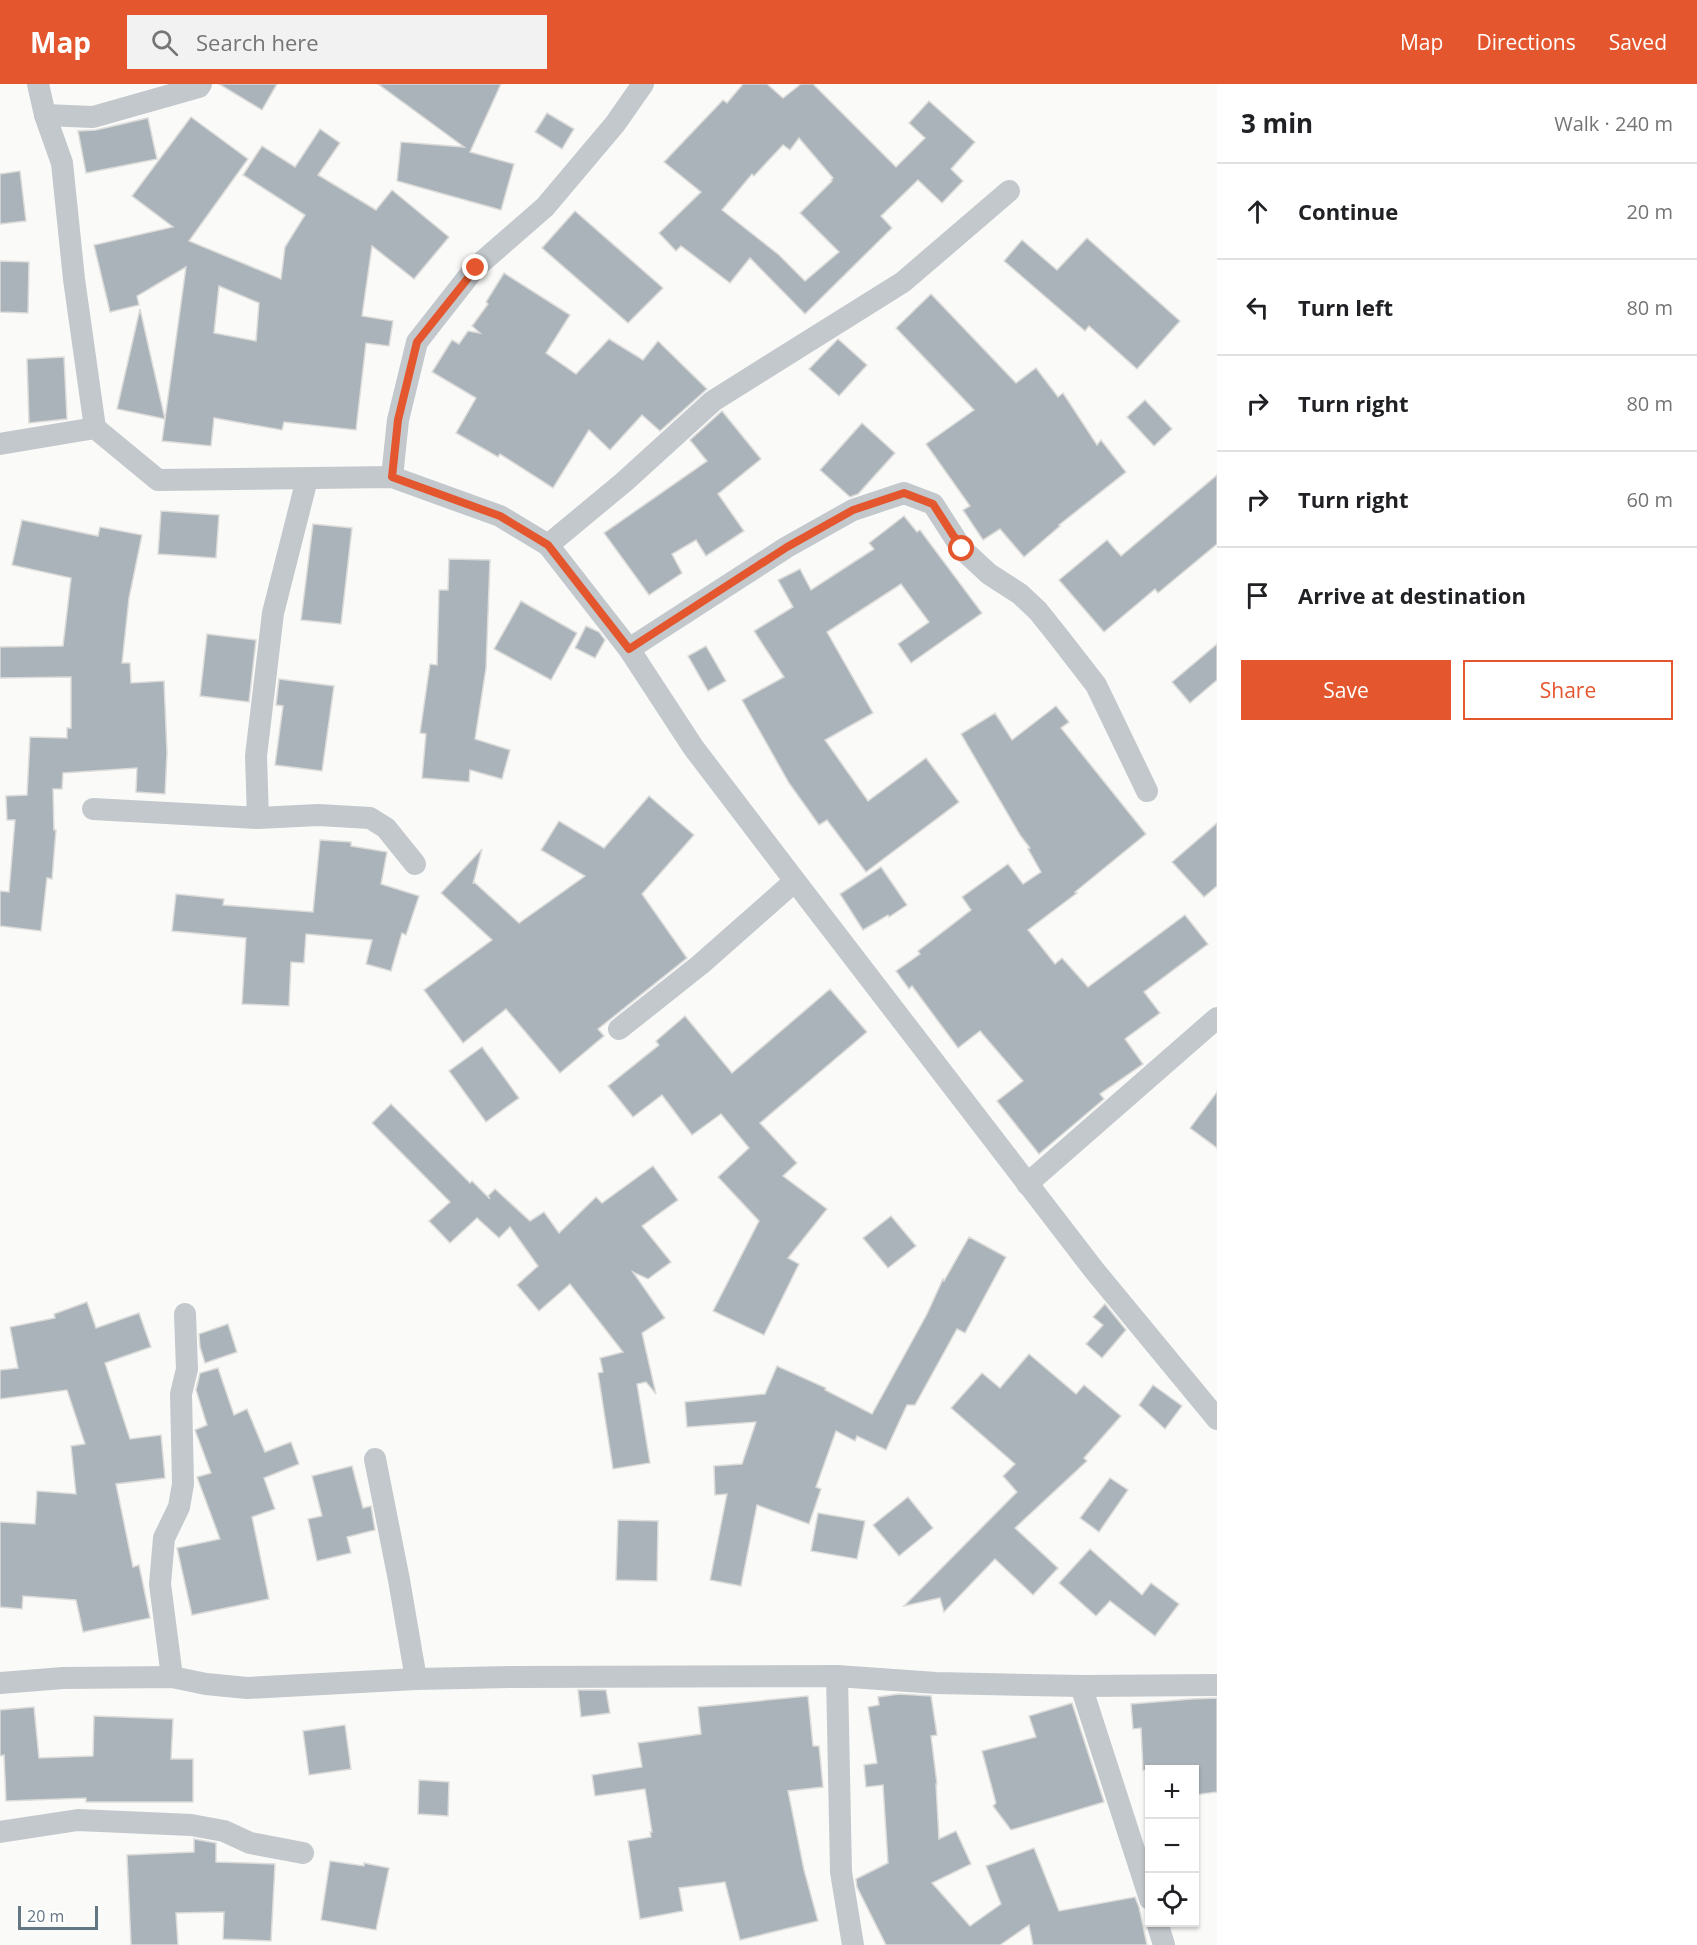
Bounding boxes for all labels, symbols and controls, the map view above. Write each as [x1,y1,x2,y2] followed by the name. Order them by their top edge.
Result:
[127,15,547,69] search box
[30,23,91,61] text: Map
[148,26,181,59] icon: search
[196,27,319,57] text: Search here
[1400,28,1443,56] text: Map
[1476,28,1576,56] text: Directions
[1609,28,1667,56] text: Saved
[1241,105,1313,141] text: 3 min
[1554,110,1673,137] text: Walk · 240 m
[1241,195,1274,228] icon: ahead
[1298,196,1398,226] text: Continue
[1626,198,1673,225] text: 20 m
[462,254,488,280] route end
[1241,291,1274,324] icon: left
[1298,292,1393,322] text: Turn left
[1626,294,1673,321] text: 80 m
[1241,387,1274,420] icon: right
[1298,388,1409,418] text: Turn right
[1626,390,1673,417] text: 80 m
[1241,483,1274,516] icon: right
[1298,484,1409,514] text: Turn right
[1626,486,1673,513] text: 60 m
[948,535,974,561] route start
[1241,579,1274,612] icon: arrive
[1298,580,1526,610] text: Arrive at destination
[1241,660,1451,720] button: Save
[1463,660,1673,720] button: Share
[1145,1765,1199,1927] map controls
[1145,1765,1199,1819] button: +
[1145,1819,1199,1873] button: −
[1145,1873,1199,1927] button: locate
[18,1903,98,1930] scale bar
[27,1905,64,1927] text: 20 m

